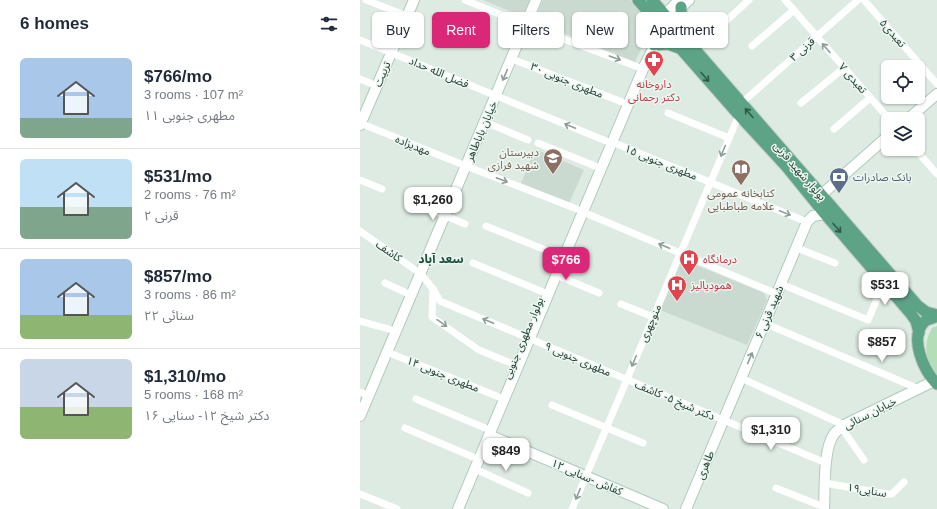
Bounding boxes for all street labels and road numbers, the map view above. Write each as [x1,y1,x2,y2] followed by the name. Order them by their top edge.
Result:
[877,16,908,50] street label: تعبدی۵
[787,35,818,64] street label: قرنی ۳
[407,54,471,91] street label: فضل الله حداد
[371,60,394,89] street label: تربیت
[529,60,605,101] street label: مطهری جنوبی ۳۰
[836,60,869,96] street label: تعبدی ۷
[463,99,500,164] street label: خیابان باباطاهر
[393,133,433,159] street label: مهدیزاده
[771,139,829,203] street label: بولوار شهید قرنی
[623,142,699,183] street label: مطهری جنوبی ۱۵
[374,238,404,264] street label: کاشف
[752,283,787,341] street label: شهید قرنی ۶
[500,295,547,381] street label: بولوار مطهری جنوبی
[637,302,665,344] street label: منوچهری
[543,340,613,379] street label: مطهری جنوبی ۹
[405,354,481,395] street label: مطهری جنوبی ۱۴
[632,378,717,424] street label: دکتر شیخ ۵- کاشف
[842,394,899,432] street label: خیابان سنائی
[694,449,717,481] street label: طاهری
[549,457,625,498] street label: کفاش -سنایی ۱۲
[846,481,888,500] street label: سنایی۱۹

